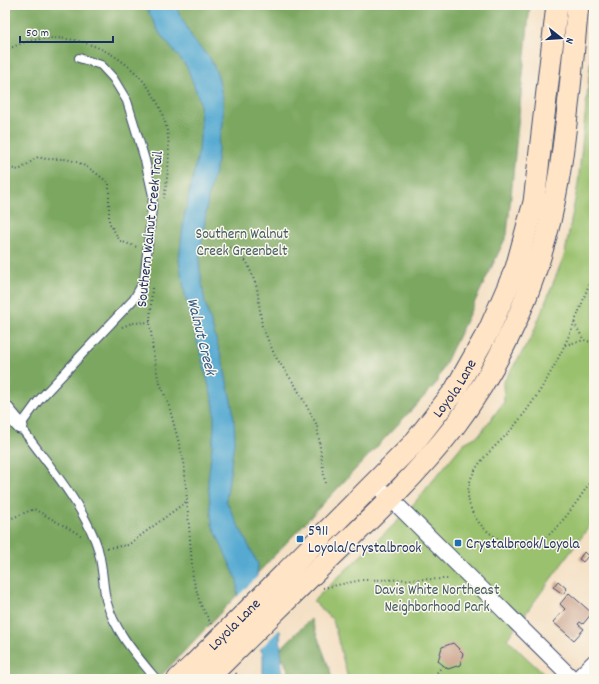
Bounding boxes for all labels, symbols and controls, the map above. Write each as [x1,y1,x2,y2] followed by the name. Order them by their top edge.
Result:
[20,18,113,44] scale bar
[541,18,581,58] north arrow
[26,25,49,42] text: 50 m
[560,35,577,46] text: N
[132,150,170,308] street label: Southern Walnut Creek Trail
[196,224,289,263] park label: Southern Walnut Creek Greenbelt
[180,296,222,379] water label: Walnut Creek
[428,355,483,423] street label: Loyola Lane
[308,521,422,560] place label: 5911 Loyola/Crystalbrook
[295,534,305,544] marker: 5911 Loyola/Crystalbrook
[466,534,580,556] place label: Crystalbrook/Loyola
[453,538,463,548] marker: Crystalbrook/Loyola
[375,580,500,619] park label: Davis White Northeast Neighborhood Park
[204,594,267,657] street label: Loyola Lane

